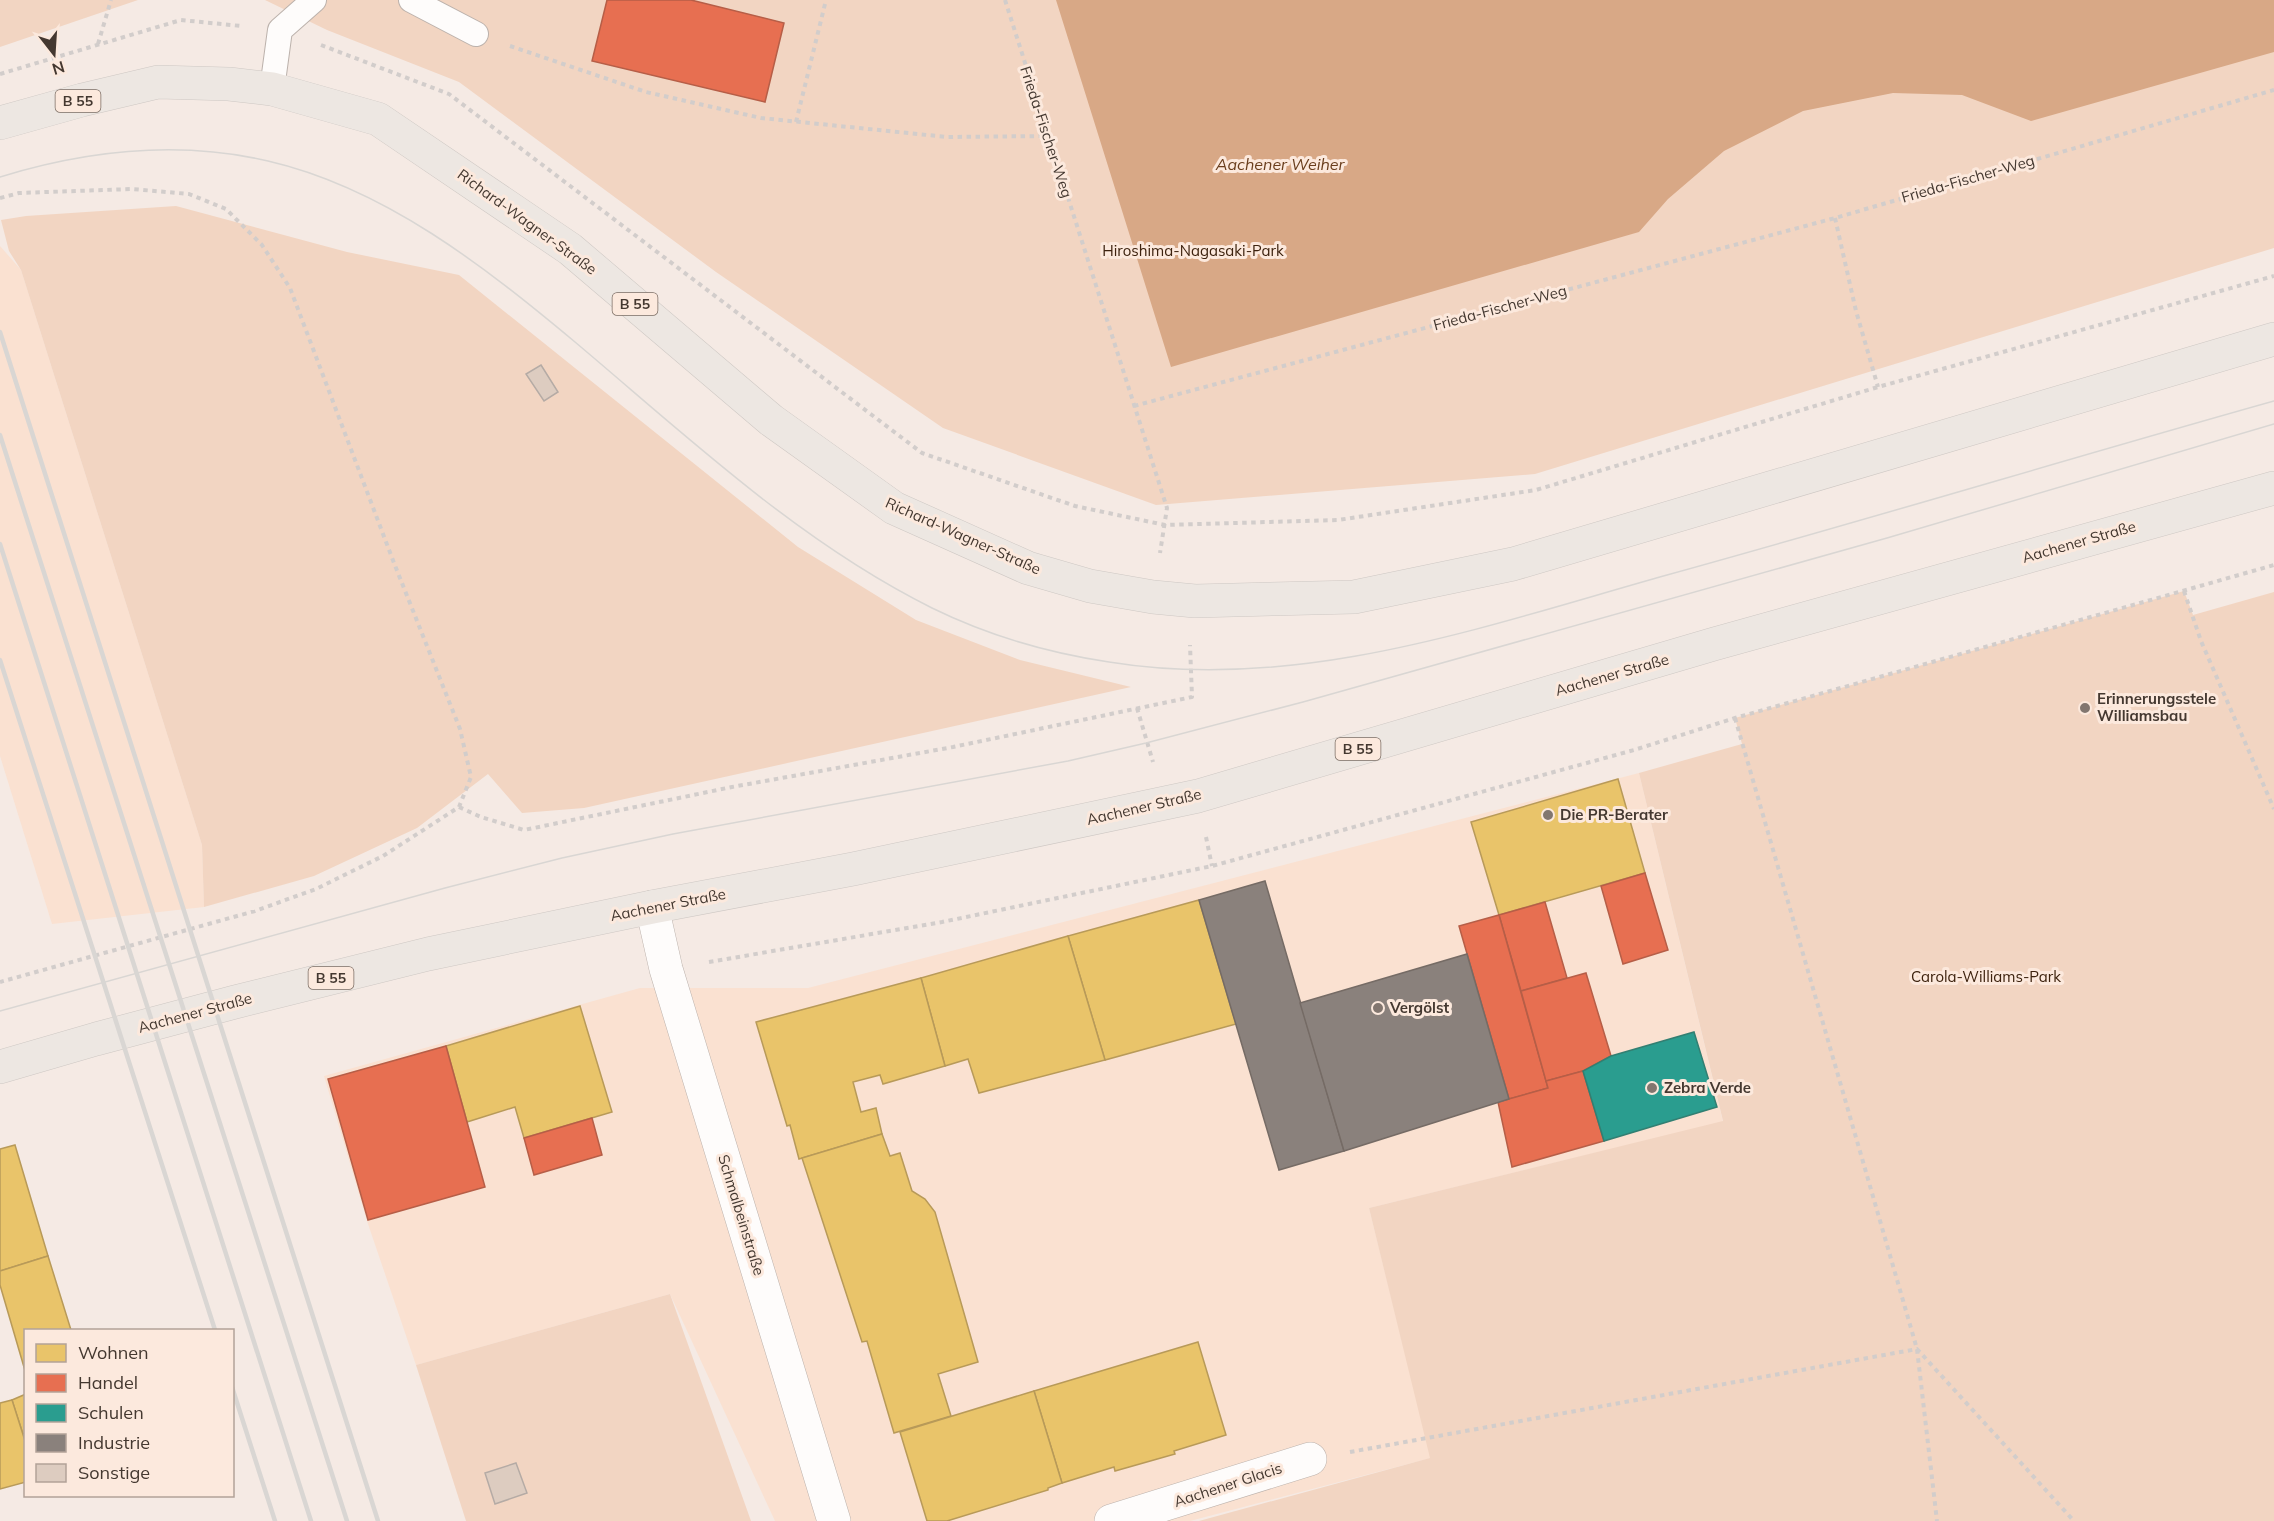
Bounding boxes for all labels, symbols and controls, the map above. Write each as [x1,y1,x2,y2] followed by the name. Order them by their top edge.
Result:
[24,24,84,84] north arrow
[50,57,67,80] text: N
[1016,64,1077,200] street label: Frieda-Fischer-Weg
[56,90,100,112] road number: B 55
[1899,150,2037,207] street label: Frieda-Fischer-Weg
[1215,154,1346,174] water label: Aachener Weiher
[454,165,601,279] street label: Richard-Wagner-Straße
[1102,241,1284,260] park label: Hiroshima-Nagasaki-Park
[1431,281,1569,334] street label: Frieda-Fischer-Weg
[612,293,658,315] road number: B 55
[883,493,1044,578] street label: Richard-Wagner-Straße
[2020,516,2138,567] street label: Aachener Straße
[1553,649,1671,700] street label: Aachener Straße
[2097,689,2216,725] place label: Erinnerungsstele Williamsbau
[2078,701,2092,715] marker: Erinnerungsstele Williamsbau
[1336,738,1380,760] road number: B 55
[1085,784,1203,829] street label: Aachener Straße
[1560,805,1668,824] place label: Die PR-Berater
[1541,808,1555,822] marker: Die PR-Berater
[609,884,727,925] street label: Aachener Straße
[308,967,354,989] road number: B 55
[1911,967,2061,986] park label: Carola-Williams-Park
[136,988,254,1037] street label: Aachener Straße
[1389,998,1449,1017] place label: Vergölst
[1371,1001,1385,1015] marker: Vergölst
[1664,1078,1751,1097] place label: Zebra Verde
[1645,1081,1659,1095] marker: Zebra Verde
[714,1152,769,1278] street label: Schmalbeinstraße
[24,1329,234,1497] legend
[78,1341,149,1364] text: Wohnen
[78,1371,138,1394] text: Handel
[78,1401,144,1424] text: Schulen
[78,1431,150,1454] text: Industrie
[1171,1458,1284,1511] street label: Aachener Glacis
[78,1461,150,1484] text: Sonstige

